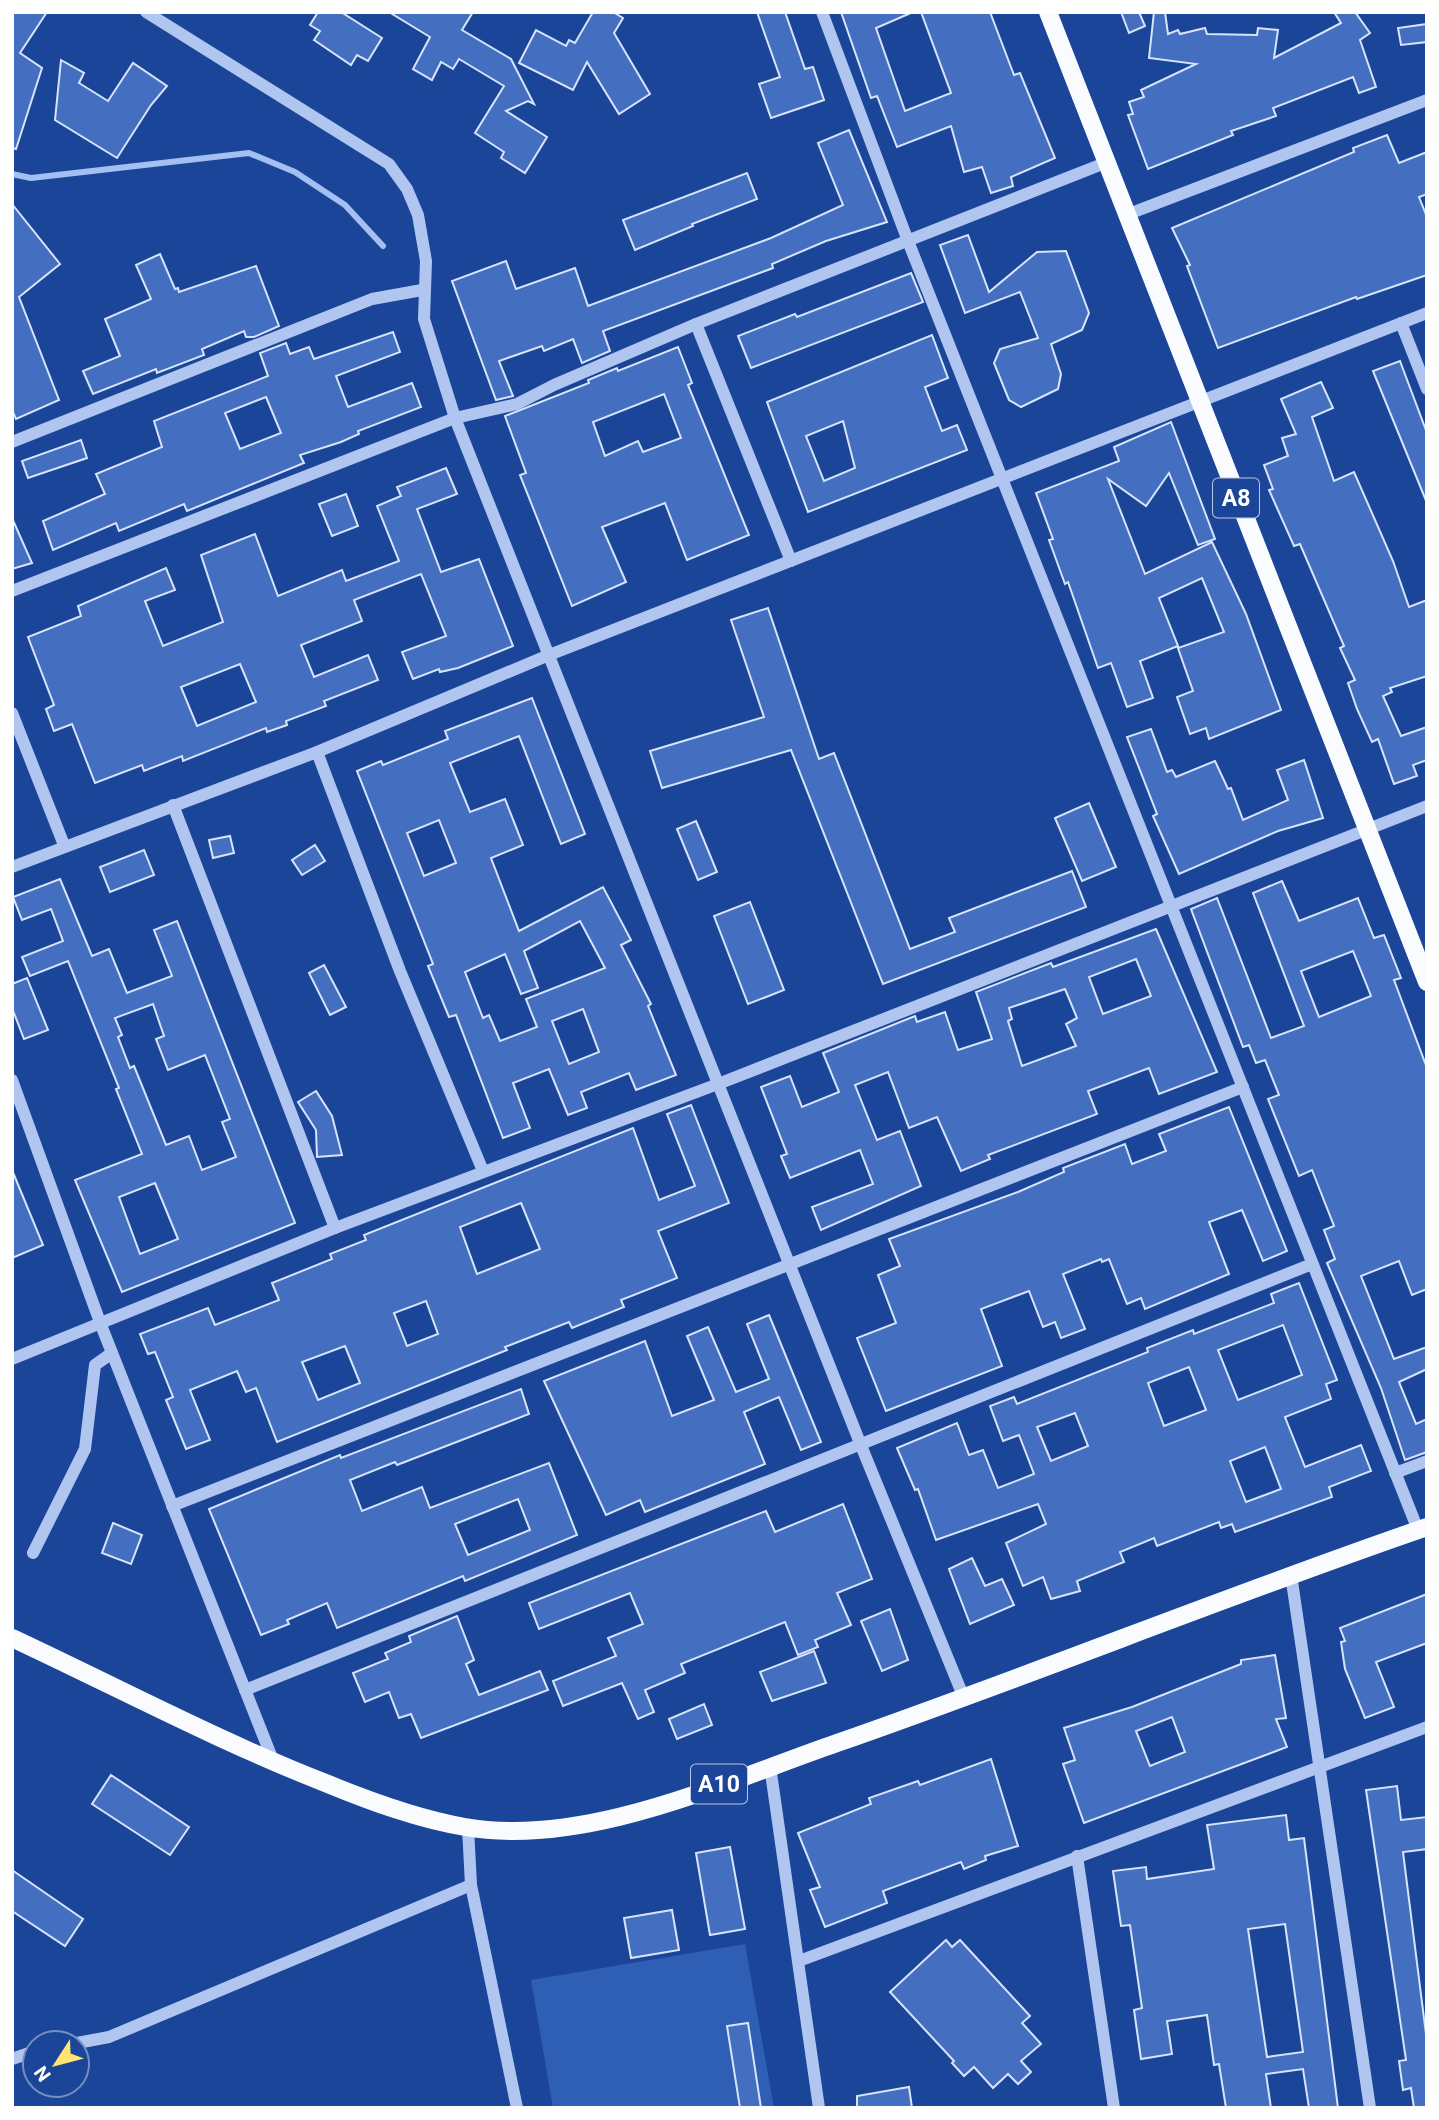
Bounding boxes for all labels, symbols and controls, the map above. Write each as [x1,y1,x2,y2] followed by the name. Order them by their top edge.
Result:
[1213,478,1259,518] road number: A8
[691,1764,747,1804] road number: A10
[21,2029,91,2099] north arrow
[29,2062,56,2086] text: N

